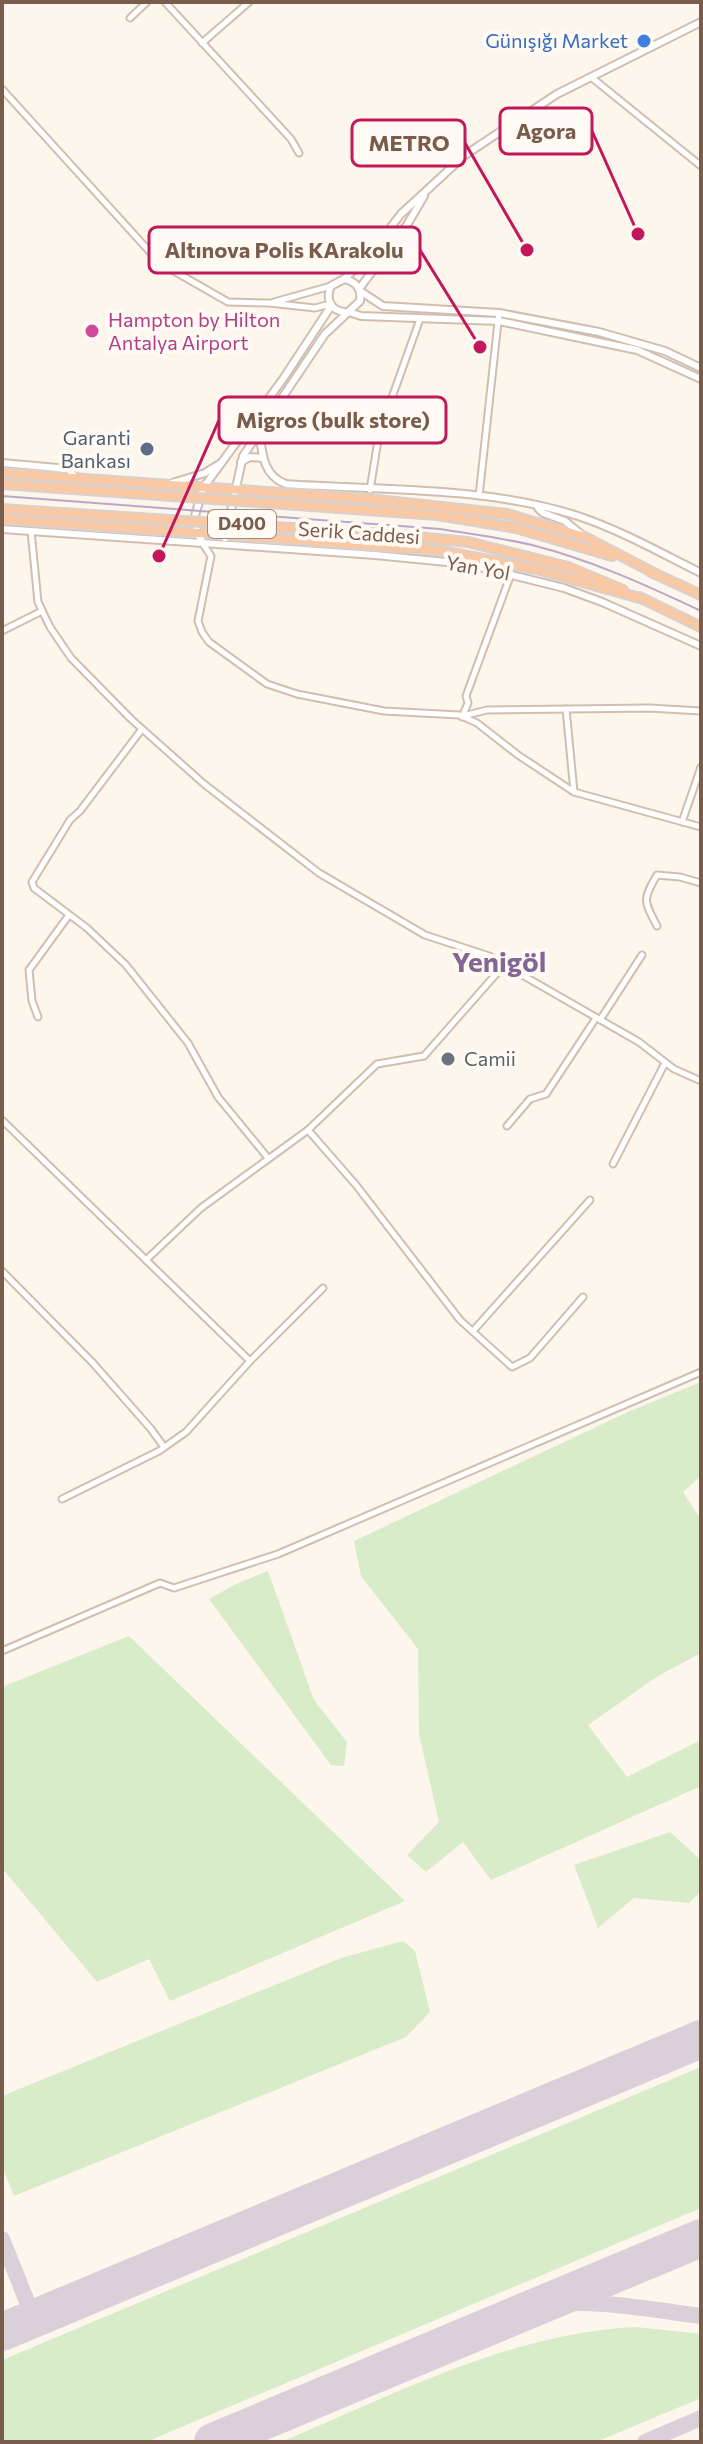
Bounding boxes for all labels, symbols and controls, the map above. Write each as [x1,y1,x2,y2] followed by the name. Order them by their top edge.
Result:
[485,28,628,52] place label: Günışığı Market
[635,32,653,50] marker: Günışığı Market
[500,108,592,154] callout: Agora
[516,117,576,144] text: Agora
[352,120,465,166] callout: METRO
[368,129,450,156] text: METRO
[149,227,420,273] callout: Altınova Polis KArakolu
[164,236,404,263] text: Altınova Polis KArakolu
[108,307,280,354] place label: Hampton by Hilton Antalya Airport
[83,322,101,340] marker: Hampton by Hilton Antalya Airport
[219,397,446,443] callout: Migros (bulk store)
[236,406,430,433] text: Migros (bulk store)
[61,425,131,472] place label: Garanti Bankası
[138,440,156,458] marker: Garanti Bankası
[208,510,276,538] road number: D400
[297,516,421,548] street label: Serik Caddesi
[444,550,512,584] street label: Yan Yol
[452,944,546,978] district label: Yenigöl
[464,1046,516,1070] place label: Camii
[439,1050,457,1068] marker: Camii

